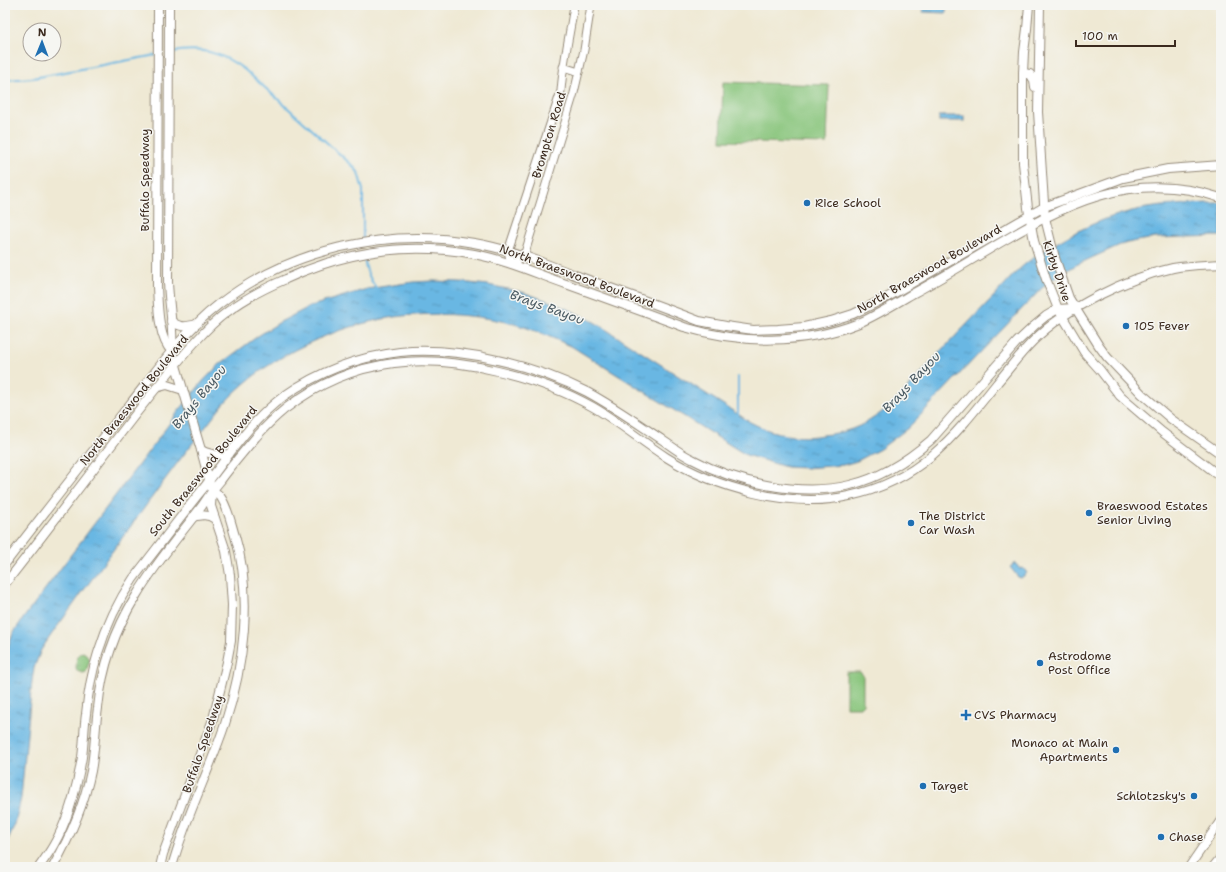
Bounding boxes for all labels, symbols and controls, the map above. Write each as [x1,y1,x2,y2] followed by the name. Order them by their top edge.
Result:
[22,22,62,62] north arrow
[1076,22,1175,48] scale bar
[38,25,47,40] text: N
[1082,28,1118,44] text: 100 m
[528,89,570,180] street label: Brompton Road
[137,128,153,231] street label: Buffalo Speedway
[815,195,881,211] place label: Rice School
[802,198,812,208] marker: Rice School
[854,221,1004,317] street label: North Braeswood Boulevard
[1039,238,1075,304] street label: Kirby Drive
[497,240,657,312] street label: North Braeswood Boulevard
[508,286,587,328] water label: Brays Bayou
[1134,318,1190,334] place label: 105 Fever
[1121,321,1131,331] marker: 105 Fever
[76,331,192,469] street label: North Braeswood Boulevard
[878,347,944,416] water label: Brays Bayou
[168,361,230,433] water label: Brays Bayou
[145,402,261,539] street label: South Braeswood Boulevard
[1097,498,1208,528] place label: Braeswood Estates Senior Living
[919,508,986,538] place label: The District Car Wash
[1084,508,1094,518] marker: Braeswood Estates Senior Living
[906,518,916,528] marker: The District Car Wash
[1048,648,1112,678] place label: Astrodome Post Office
[1035,658,1045,668] marker: Astrodome Post Office
[179,693,227,795] street label: Buffalo Speedway
[974,707,1057,723] place label: CVS Pharmacy
[961,710,971,720] marker: CVS Pharmacy
[1011,735,1108,765] place label: Monaco at Main Apartments
[1111,745,1121,755] marker: Monaco at Main Apartments
[931,778,969,794] place label: Target
[918,781,928,791] marker: Target
[1116,788,1186,804] place label: Schlotzsky's
[1189,791,1199,801] marker: Schlotzsky's
[1169,829,1204,845] place label: Chase
[1156,832,1166,842] marker: Chase

